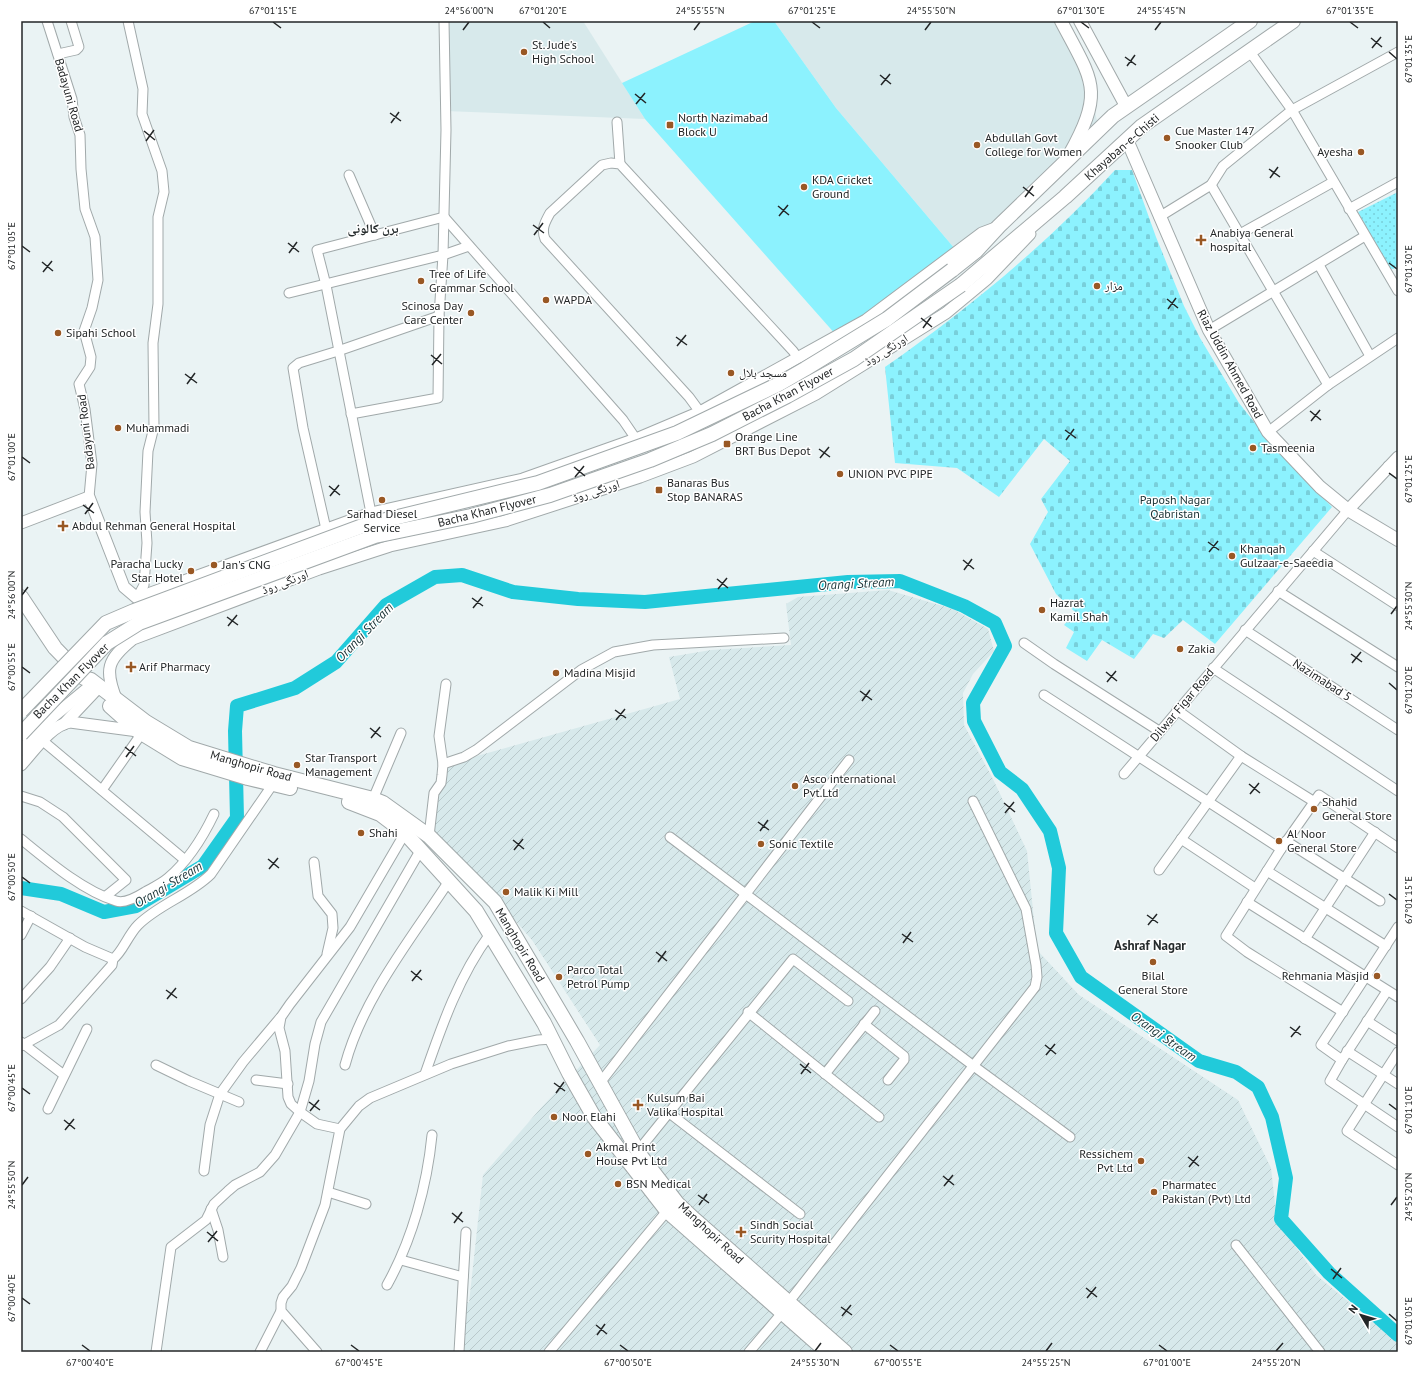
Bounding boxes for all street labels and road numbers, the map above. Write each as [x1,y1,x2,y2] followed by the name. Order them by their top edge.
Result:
[52,56,87,133] street label: Badayuni Road
[1081,110,1162,183] street label: Khayaban-e-Chisti
[1194,307,1267,421] street label: Riaz Uddin Ahmed Road
[861,330,910,369] street label: اورنگی روڈ
[740,363,836,424] street label: Bacha Khan Flyover
[73,394,98,471] street label: Badayuni Road
[570,476,621,505] street label: اورنگی روڈ
[436,491,538,530] street label: Bacha Khan Flyover
[259,566,310,597] street label: اورنگی روڈ
[30,640,112,722] street label: Bacha Khan Flyover
[1290,655,1354,704] street label: Nazimabad 5
[1147,665,1217,744] street label: Dilwar Figar Road
[209,747,294,784] street label: Manghopir Road
[492,905,548,985] street label: Manghopir Road
[676,1199,747,1267] street label: Manghopir Road

